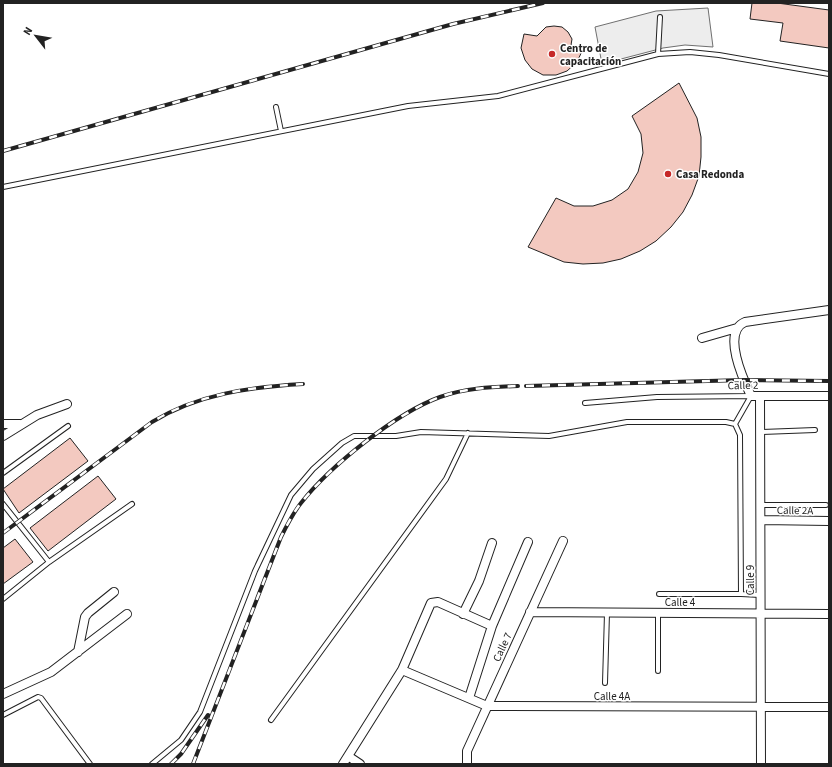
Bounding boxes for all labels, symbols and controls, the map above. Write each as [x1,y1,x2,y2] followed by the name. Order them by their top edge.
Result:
[16,16,56,56] north arrow
[20,24,36,38] text: N
[560,41,621,69] place label: Centro de capacitación
[547,49,557,59] marker: Centro de capacitación
[676,167,744,182] place label: Casa Redonda
[663,169,673,179] marker: Casa Redonda
[728,378,758,393] street label: Calle 2
[777,503,813,518] street label: Calle 2A
[743,565,758,595] street label: Calle 9
[665,595,696,610] street label: Calle 4
[489,630,516,664] street label: Calle 7
[594,689,630,704] street label: Calle 4A

